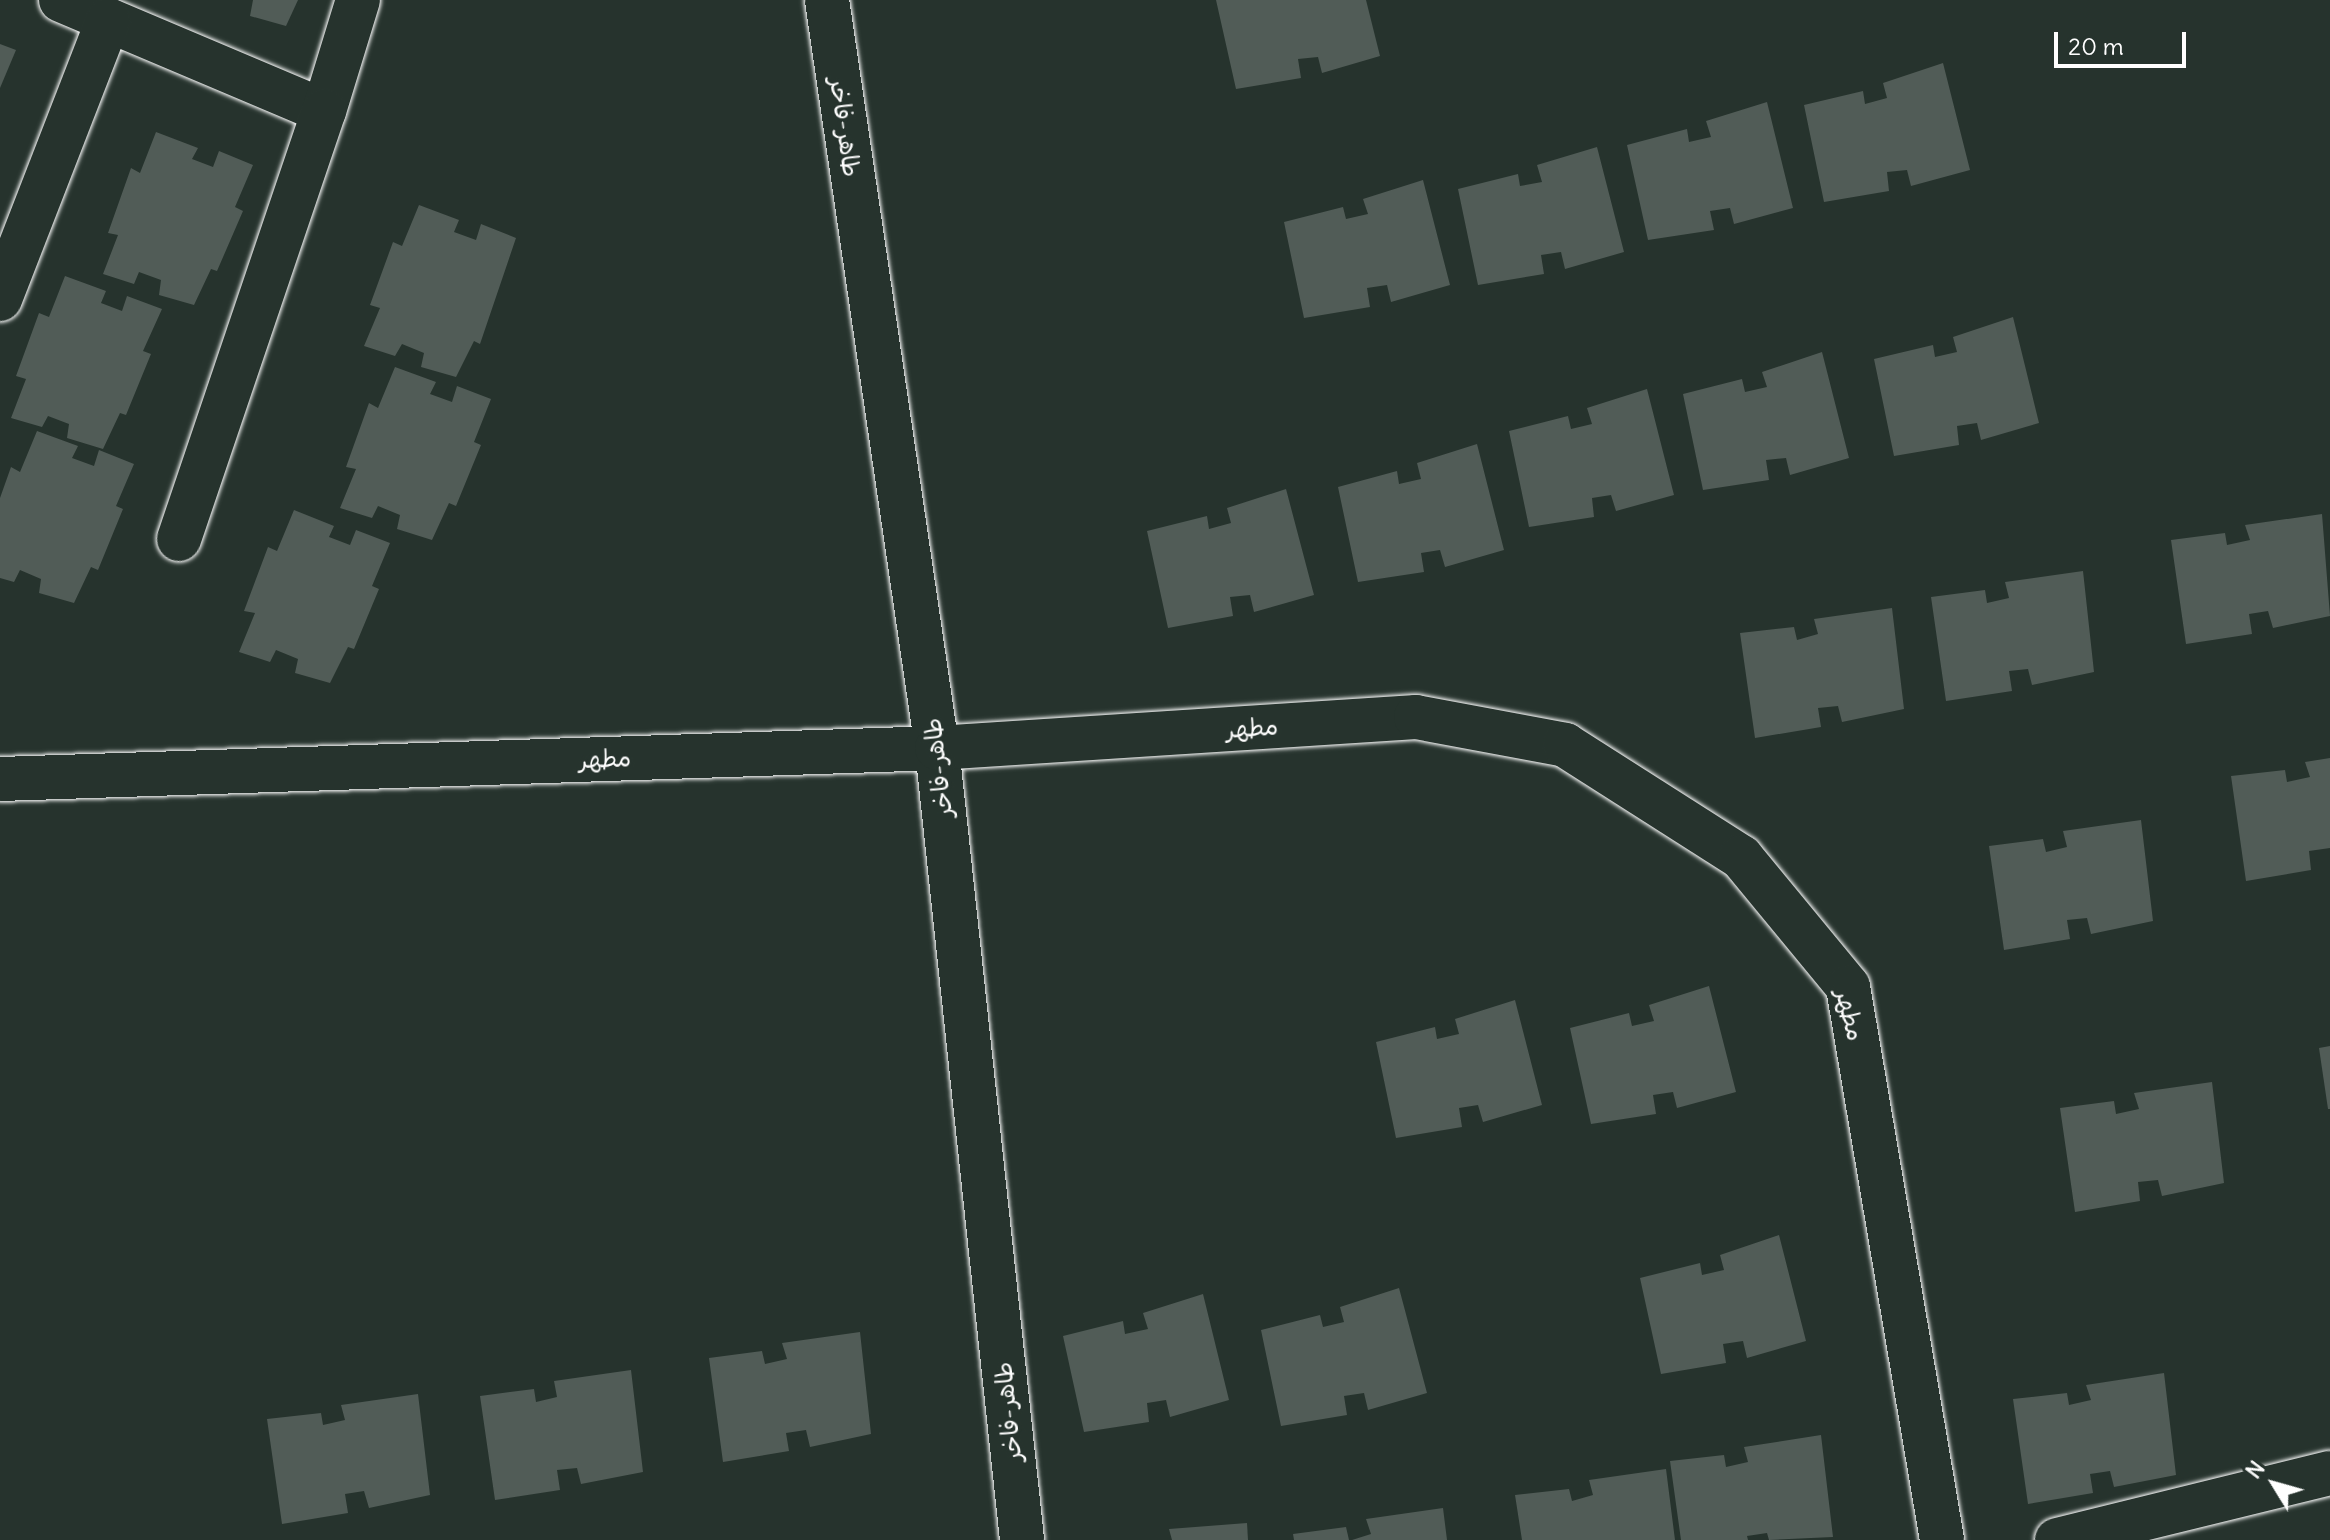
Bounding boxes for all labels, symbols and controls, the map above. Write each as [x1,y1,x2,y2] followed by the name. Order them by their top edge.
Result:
[2058,16,2190,66] scale bar
[2068,31,2124,61] text: 20 m
[824,75,866,179] street label: طاهر-فاخر
[1225,712,1279,744] street label: مطهر
[918,716,958,820] street label: طاهر-فاخر
[578,744,632,774] street label: مطهر
[1830,986,1870,1044] street label: مطهر
[988,1361,1028,1463] street label: طاهر-فاخر
[2234,1444,2314,1524] north arrow
[2239,1455,2271,1484] text: N

